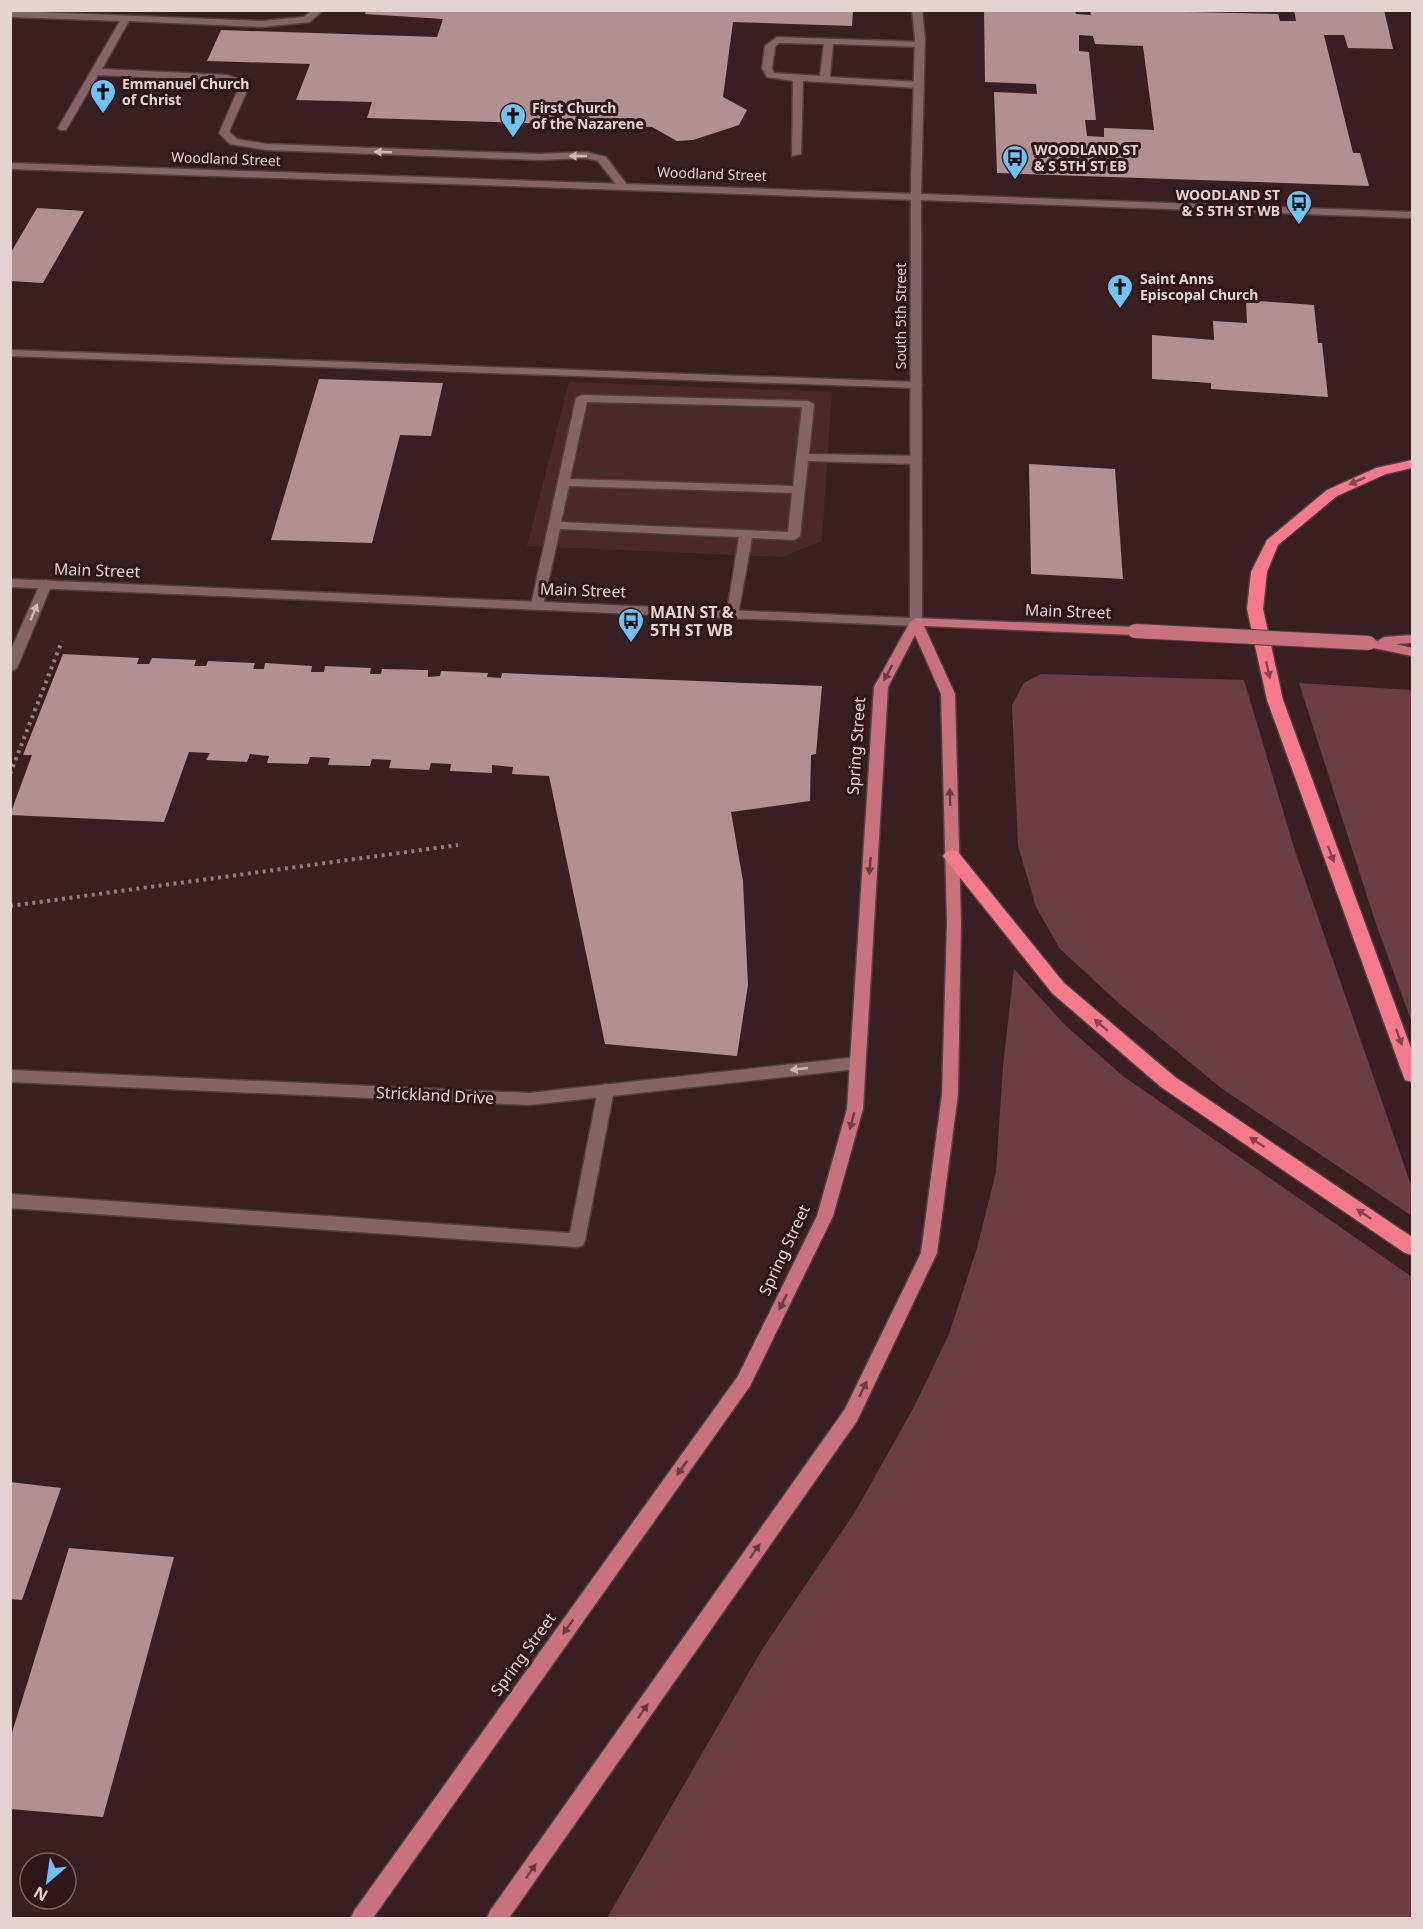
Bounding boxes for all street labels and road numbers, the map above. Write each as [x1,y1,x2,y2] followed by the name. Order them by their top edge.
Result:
[171,147,281,170] street label: Woodland Street
[657,162,767,185] street label: Woodland Street
[891,263,910,369] street label: South 5th Street
[53,558,141,583] street label: Main Street
[539,578,627,603] street label: Main Street
[1024,599,1112,624] street label: Main Street
[842,696,870,796] street label: Spring Street
[375,1081,495,1109] street label: Strickland Drive
[753,1201,815,1299] street label: Spring Street
[485,1608,561,1700] street label: Spring Street

